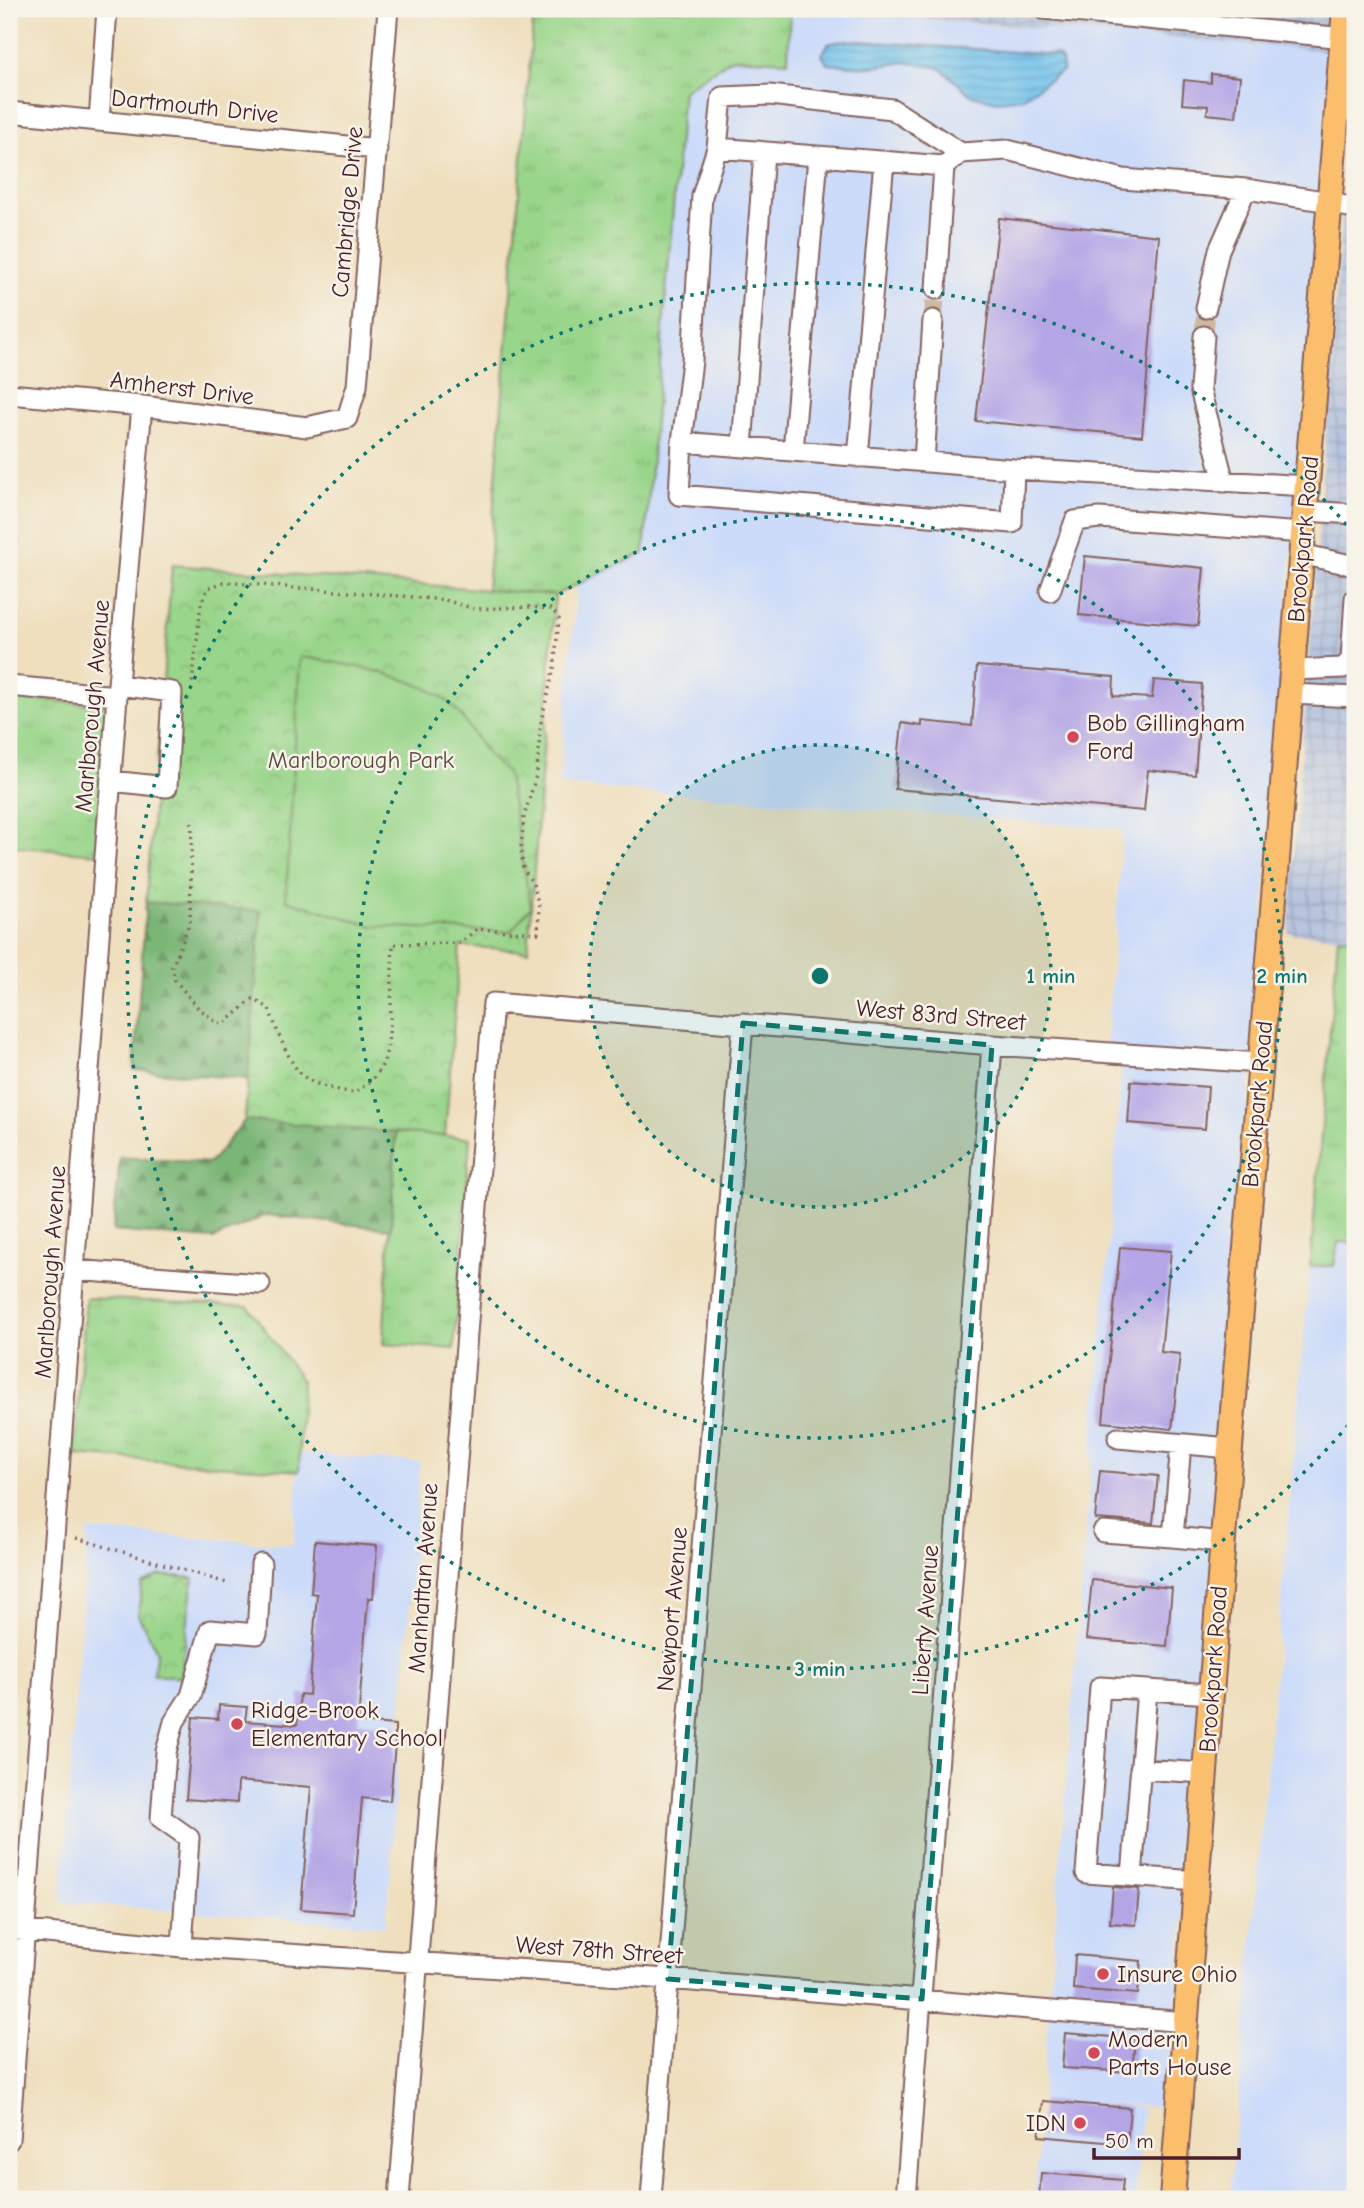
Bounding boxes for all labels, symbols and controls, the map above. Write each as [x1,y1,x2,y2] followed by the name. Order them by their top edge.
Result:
[110,83,280,129] street label: Dartmouth Drive
[326,125,368,299] street label: Cambridge Drive
[108,365,256,411] street label: Amherst Drive
[1282,455,1324,623] street label: Brookpark Road
[69,598,115,814] street label: Marlborough Avenue
[1087,709,1245,765] place label: Bob Gillingham Ford
[1065,729,1081,745] marker: Bob Gillingham Ford
[268,746,455,774] park label: Marlborough Park
[808,964,832,988] centre of rings
[1027,964,1075,988] text: 1 min
[1256,964,1308,988] text: 2 min
[855,994,1028,1036] street label: West 83rd Street
[1236,1020,1278,1188] street label: Brookpark Road
[29,1164,71,1380] street label: Marlborough Avenue
[402,1482,444,1674] street label: Manhattan Avenue
[651,1526,693,1692] street label: Newport Avenue
[906,1544,944,1696] street label: Liberty Avenue
[1193,1585,1233,1753] street label: Brookpark Road
[794,1657,846,1681] text: 3 min
[251,1696,443,1752] place label: Ridge-Brook Elementary School
[229,1716,245,1732] marker: Ridge-Brook Elementary School
[514,1930,685,1970] street label: West 78th Street
[1117,1960,1237,1988] place label: Insure Ohio
[1095,1966,1111,1982] marker: Insure Ohio
[1108,2025,1231,2081] place label: Modern Parts House
[1086,2045,1102,2061] marker: Modern Parts House
[1026,2109,1066,2137] place label: IDN
[1072,2115,1088,2131] marker: IDN
[1094,2117,1240,2161] scale bar
[1105,2129,1154,2153] text: 50 m

